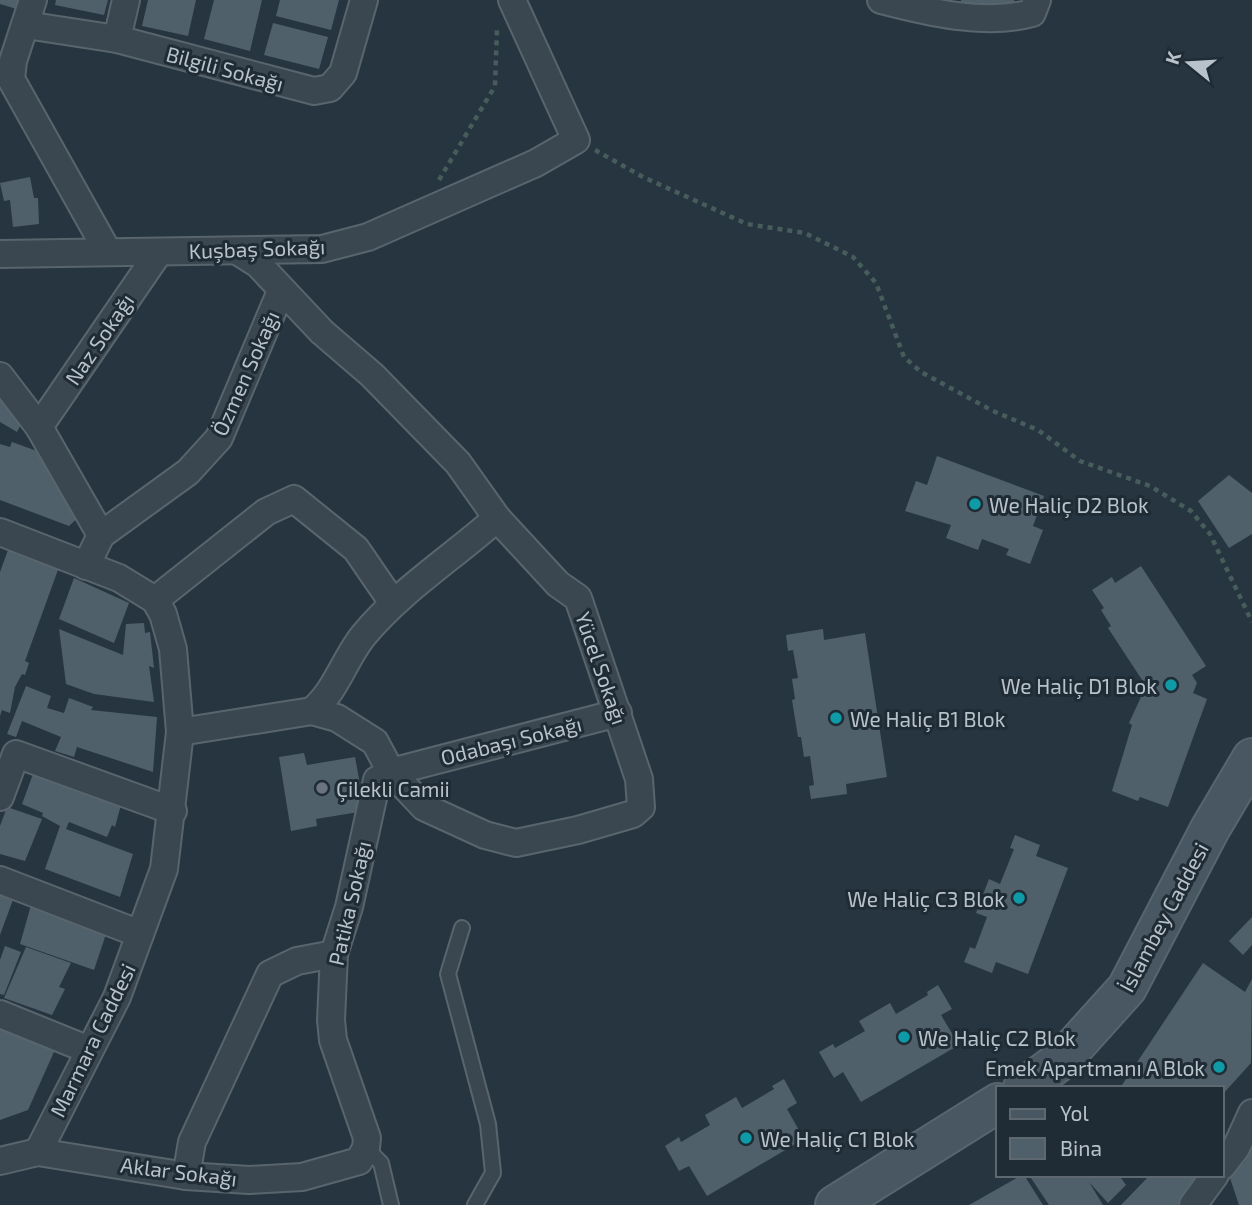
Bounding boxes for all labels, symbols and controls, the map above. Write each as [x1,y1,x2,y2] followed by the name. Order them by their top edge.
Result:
[1154,28,1224,98] north arrow
[164,40,286,96] street label: Bilgili Sokağı
[1160,48,1185,67] text: K
[188,233,326,265] street label: Kuşbaş Sokağı
[59,289,139,389] street label: Naz Sokağı
[206,307,284,439] street label: Özmen Sokağı
[989,492,1149,519] place label: We Haliç D2 Blok
[967,496,983,512] marker: We Haliç D2 Blok
[571,608,633,728] street label: Yücel Sokağı
[1001,673,1157,700] place label: We Haliç D1 Blok
[1163,677,1179,693] marker: We Haliç D1 Blok
[850,706,1006,733] place label: We Haliç B1 Blok
[438,710,585,772] street label: Odabaşı Sokağı
[828,710,844,726] marker: We Haliç B1 Blok
[336,776,450,803] place label: Çilekli Camii
[314,780,330,796] marker: Çilekli Camii
[323,838,375,968] street label: Patika Sokağı
[1113,838,1213,996] street label: İslambey Caddesi
[847,886,1005,913] place label: We Haliç C3 Blok
[1011,890,1027,906] marker: We Haliç C3 Blok
[44,959,140,1121] street label: Marmara Caddesi
[918,1025,1076,1052] place label: We Haliç C2 Blok
[896,1029,912,1045] marker: We Haliç C2 Blok
[985,1055,1205,1080] place label: Emek Apartmanı A Blok
[1211,1059,1227,1075] marker: Emek Apartmanı A Blok
[996,1086,1224,1177] legend
[1060,1100,1089,1125] text: Yol
[760,1126,915,1153] place label: We Haliç C1 Blok
[738,1130,754,1146] marker: We Haliç C1 Blok
[1060,1135,1102,1160] text: Bina
[119,1151,239,1191] street label: Aklar Sokağı

